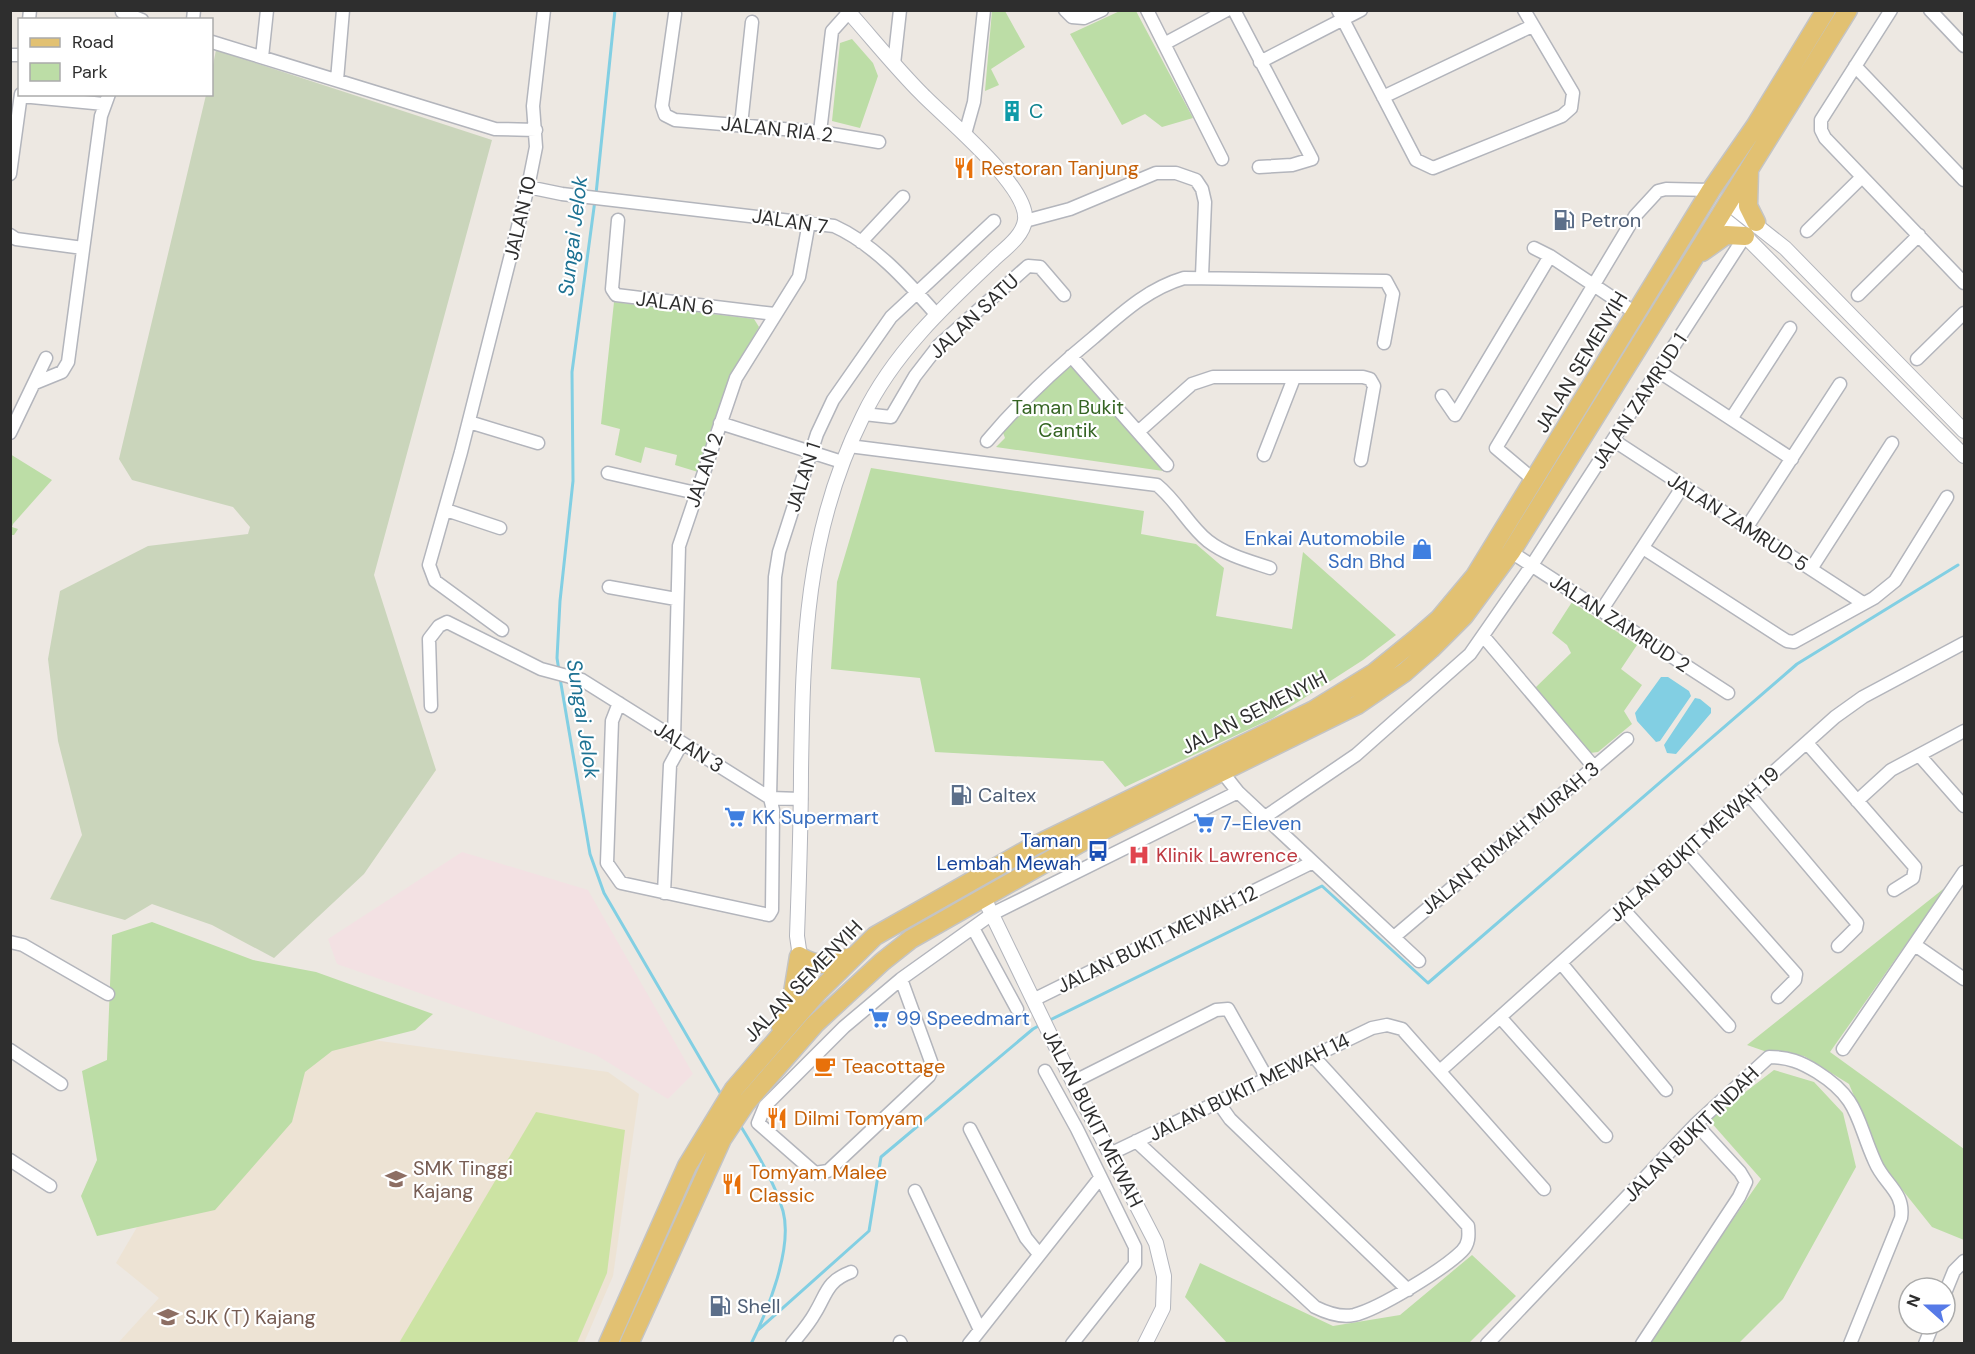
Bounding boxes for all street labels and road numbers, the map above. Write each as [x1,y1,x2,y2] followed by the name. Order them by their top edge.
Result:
[720,110,834,148] street label: JALAN RIA 2
[498,173,542,263] street label: JALAN 10
[750,202,830,240] street label: JALAN 7
[924,268,1024,364] street label: JALAN SATU
[635,285,715,321] street label: JALAN 6
[1529,287,1633,437] street label: JALAN SEMENYIH
[1585,328,1693,474] street label: JALAN ZAMRUD 1
[679,429,729,511] street label: JALAN 2
[780,439,826,515] street label: JALAN 1
[1663,467,1813,577] street label: JALAN ZAMRUD 5
[1545,568,1695,678] street label: JALAN ZAMRUD 2
[1177,664,1331,760] street label: JALAN SEMENYIH
[649,715,729,779] street label: JALAN 3
[1415,756,1605,920] street label: JALAN RUMAH MURAH 3
[1603,760,1785,928] street label: JALAN BUKIT MEWAH 19
[1053,879,1261,999] street label: JALAN BUKIT MEWAH 12
[738,914,868,1048] street label: JALAN SEMENYIH
[1037,1024,1149,1212] street label: JALAN BUKIT MEWAH
[1144,1027,1354,1147] street label: JALAN BUKIT MEWAH 14
[1617,1060,1765,1208] street label: JALAN BUKIT INDAH

